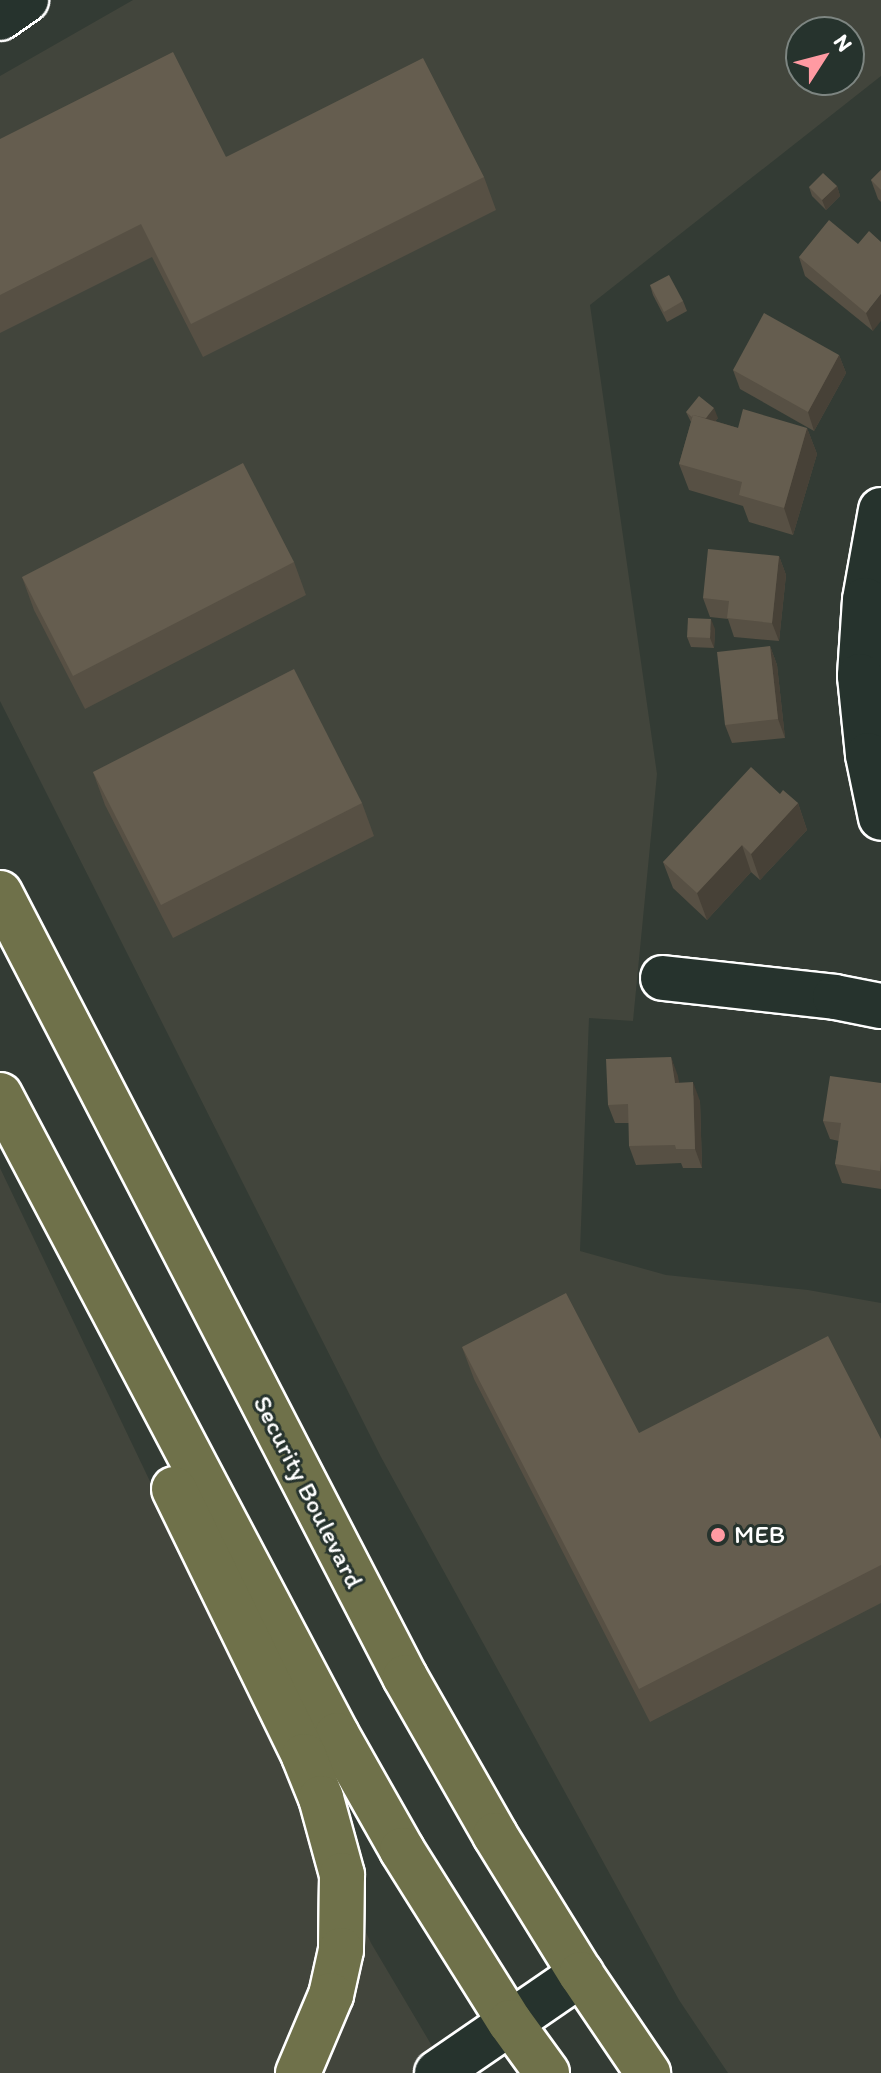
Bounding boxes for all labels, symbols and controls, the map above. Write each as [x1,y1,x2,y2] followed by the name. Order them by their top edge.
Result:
[785,16,865,96] north arrow
[828,29,858,57] text: N
[246,1390,370,1594] street label: Security Boulevard
[734,1519,785,1551] place label: MEB
[709,1526,727,1544] marker: MEB

